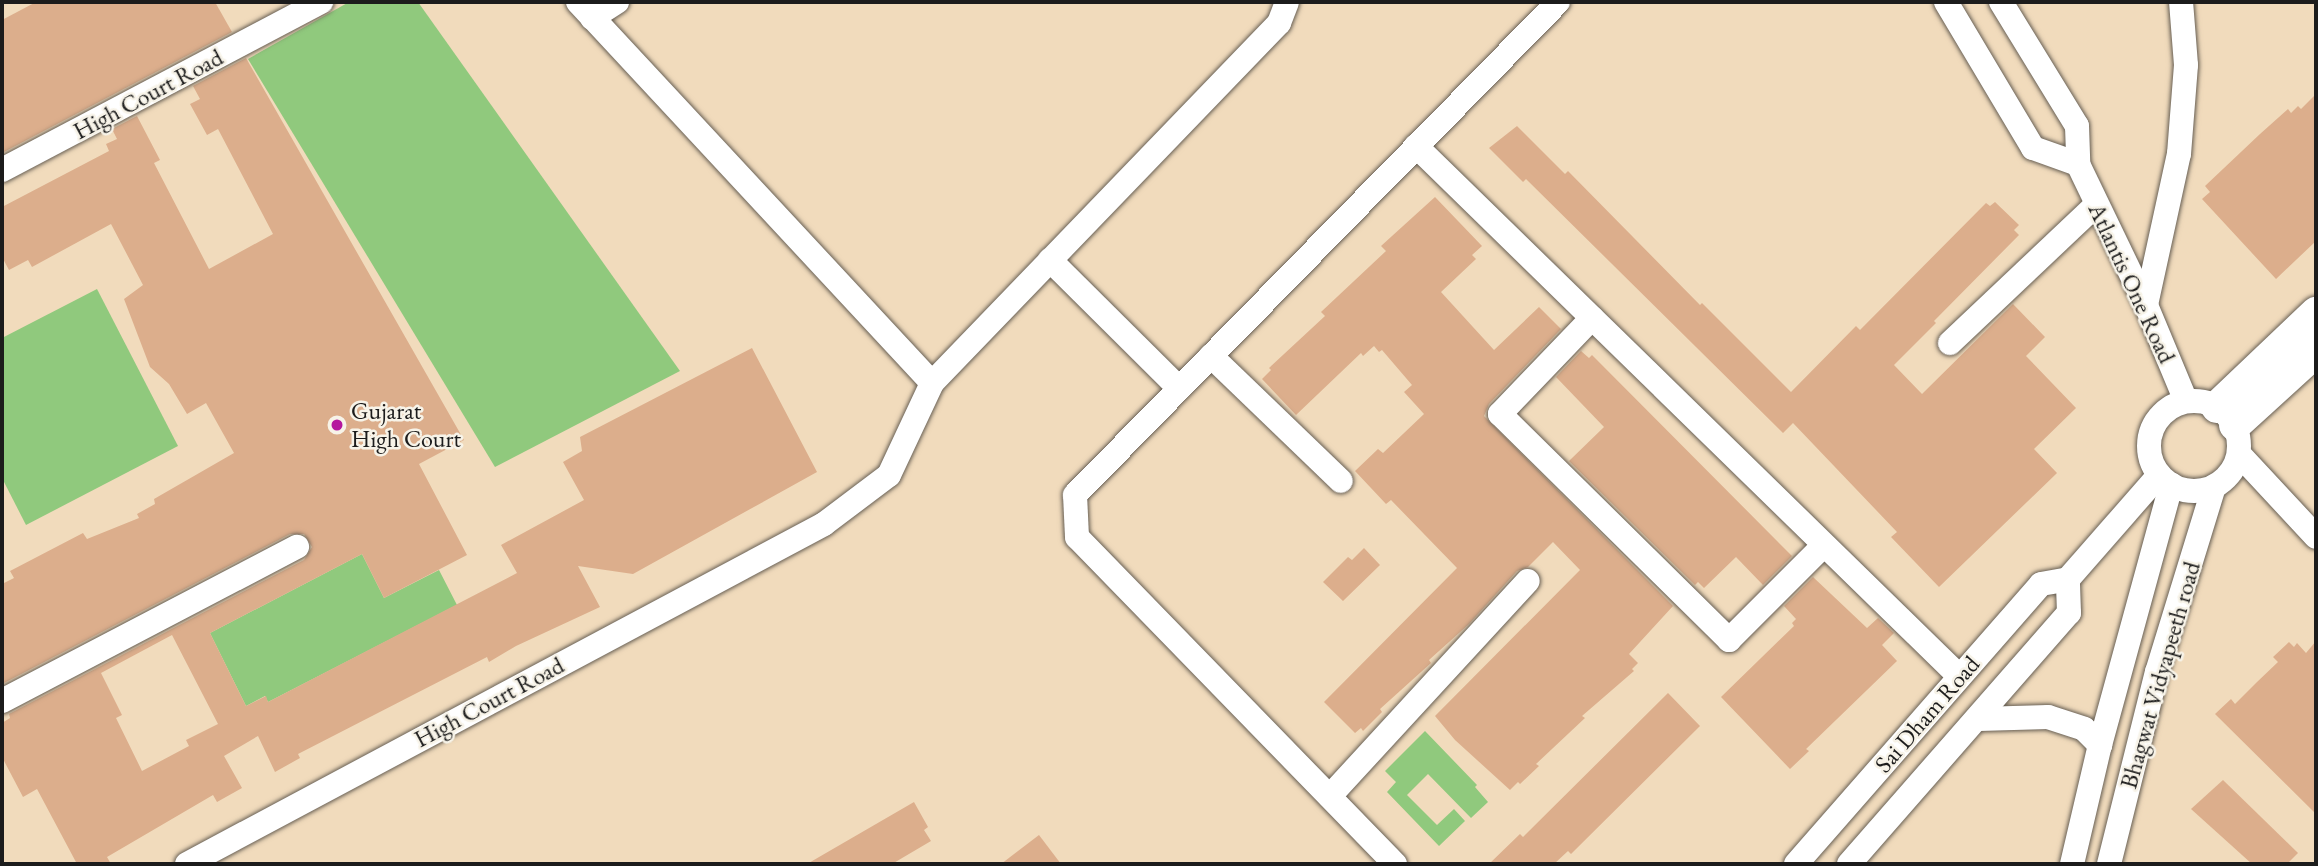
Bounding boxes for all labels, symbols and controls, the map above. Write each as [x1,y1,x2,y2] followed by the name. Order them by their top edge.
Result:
[68,43,228,145] street label: High Court Road
[2082,198,2182,368] street label: Atlantis One Road
[351,397,461,453] place label: Gujarat High Court
[329,417,345,433] marker: Gujarat High Court
[2114,558,2206,792] street label: Bhagwat Vidyapeeth road
[1869,650,1985,778] street label: Sai Dham Road
[409,651,569,753] street label: High Court Road

